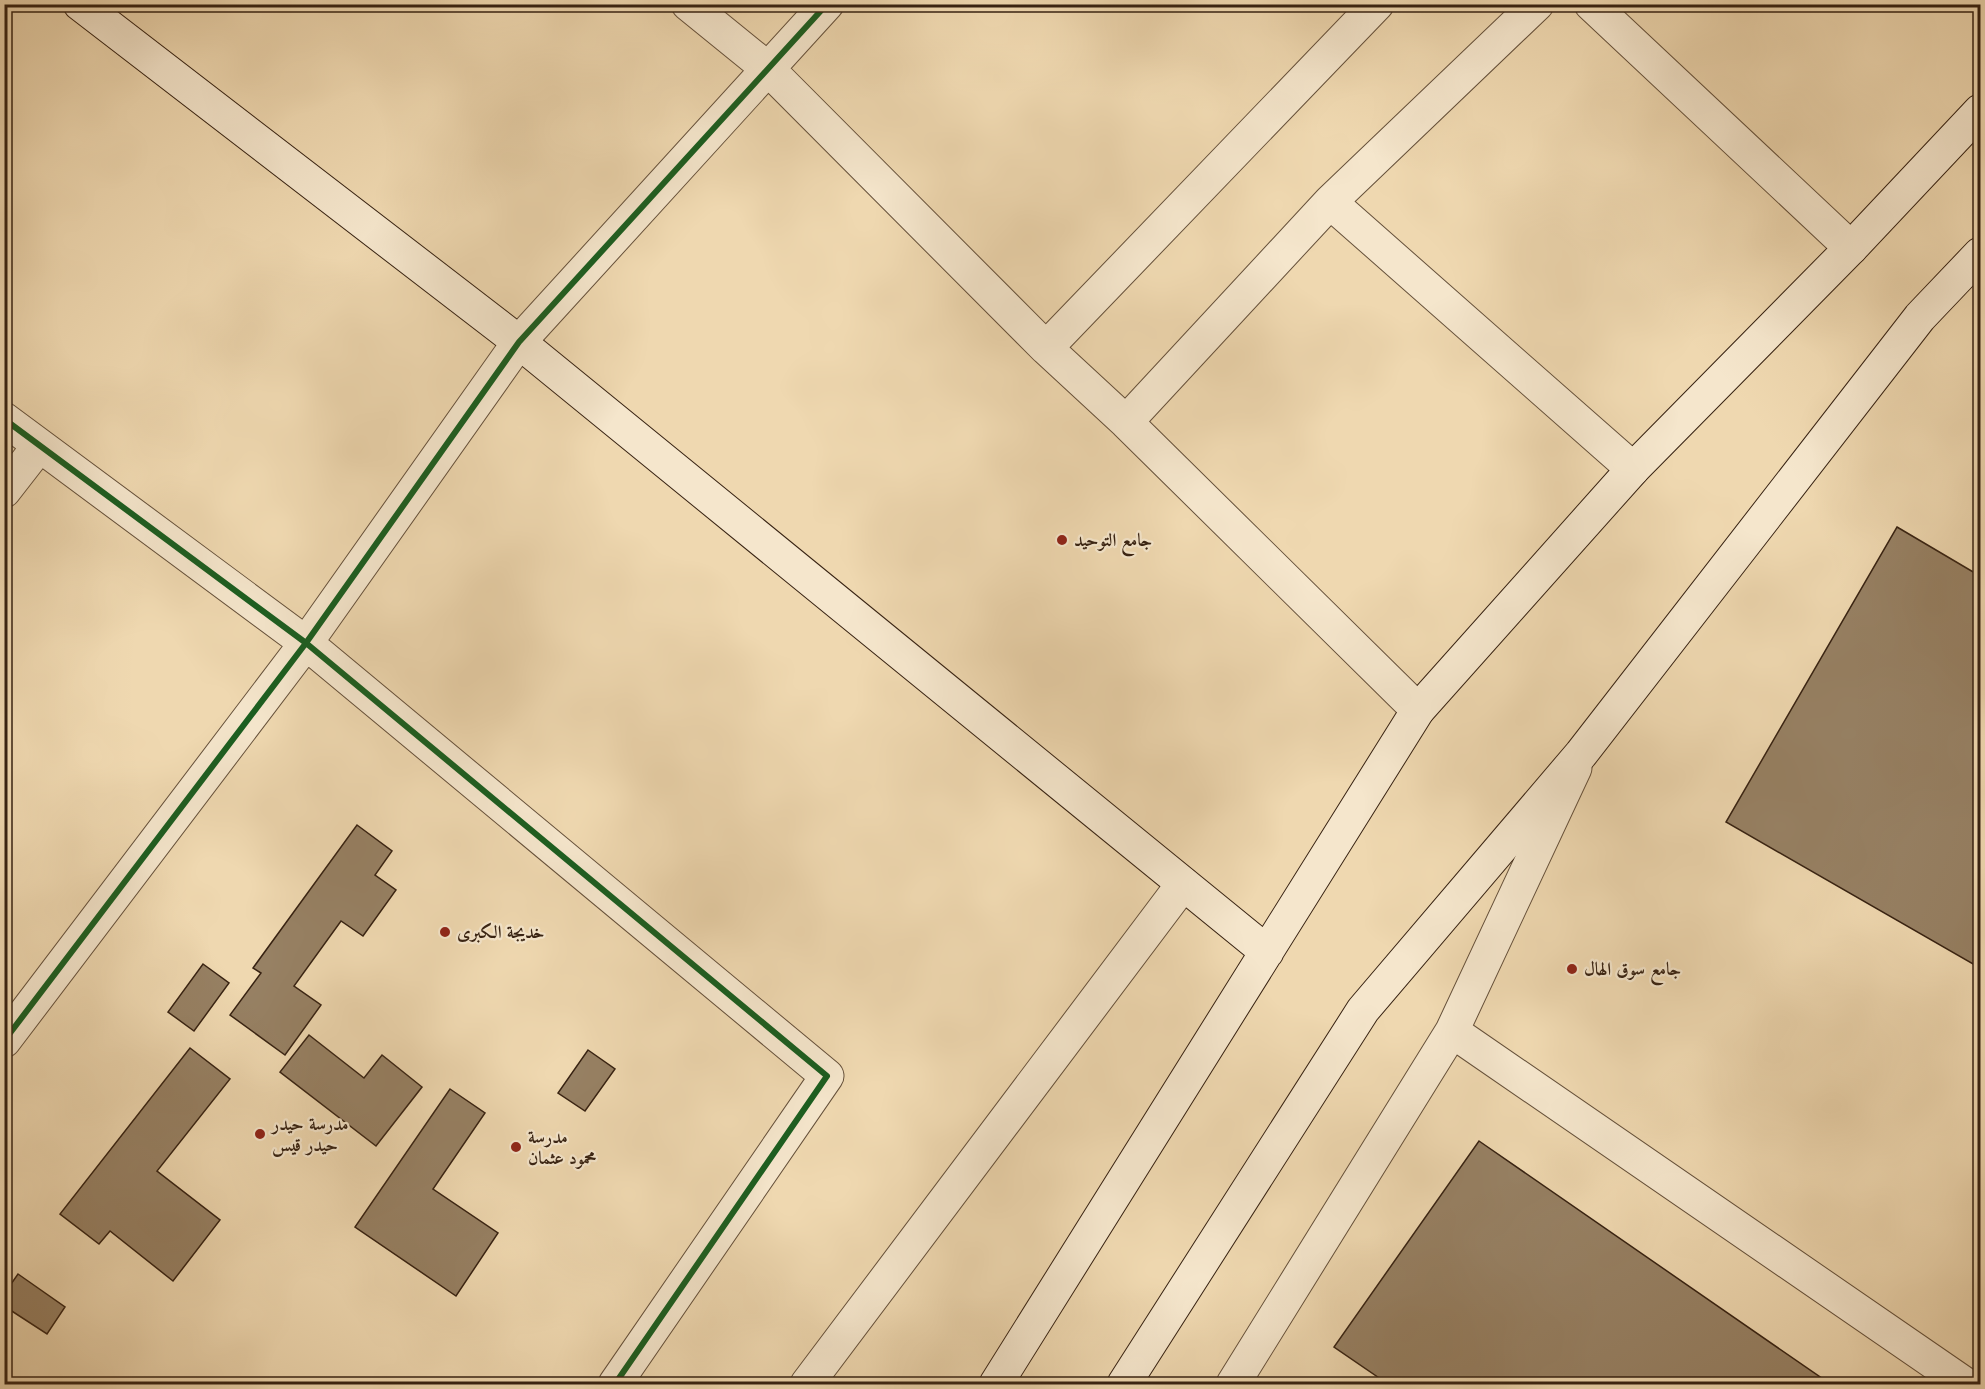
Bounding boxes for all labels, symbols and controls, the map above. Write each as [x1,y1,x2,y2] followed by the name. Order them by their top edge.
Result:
[1074,532,1152,557] place label: جامع التوحيد
[1055,533,1069,547] marker: جامع التوحيد
[457,922,544,943] place label: خديجة الكبرى
[438,925,452,939] marker: خديجة الكبرى
[1584,960,1681,986] place label: جامع سوق الهال
[1565,962,1579,976] marker: جامع سوق الهال
[270,1116,349,1157] place label: مدرسة حيدر حيدر قيس
[253,1127,267,1141] marker: مدرسة حيدر حيدر قيس
[528,1129,596,1169] place label: مدرسة محمود عثمان
[509,1140,523,1154] marker: مدرسة محمود عثمان

